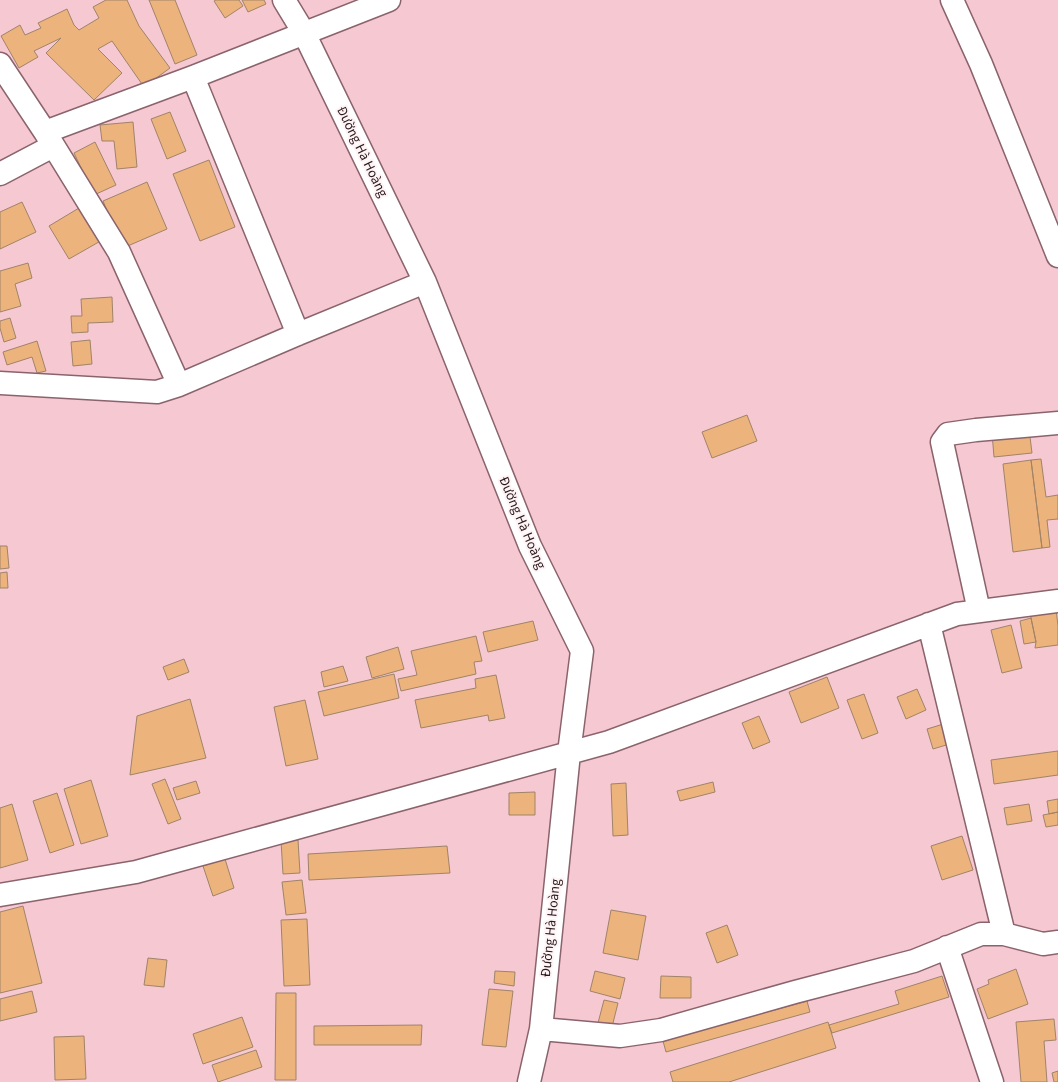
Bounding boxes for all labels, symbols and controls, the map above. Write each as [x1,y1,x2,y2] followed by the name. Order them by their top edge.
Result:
[331,103,393,201] street label: Đường Hà Hoàng
[493,474,551,572] street label: Đường Hà Hoàng
[536,878,566,978] street label: Đường Hà Hoàng

